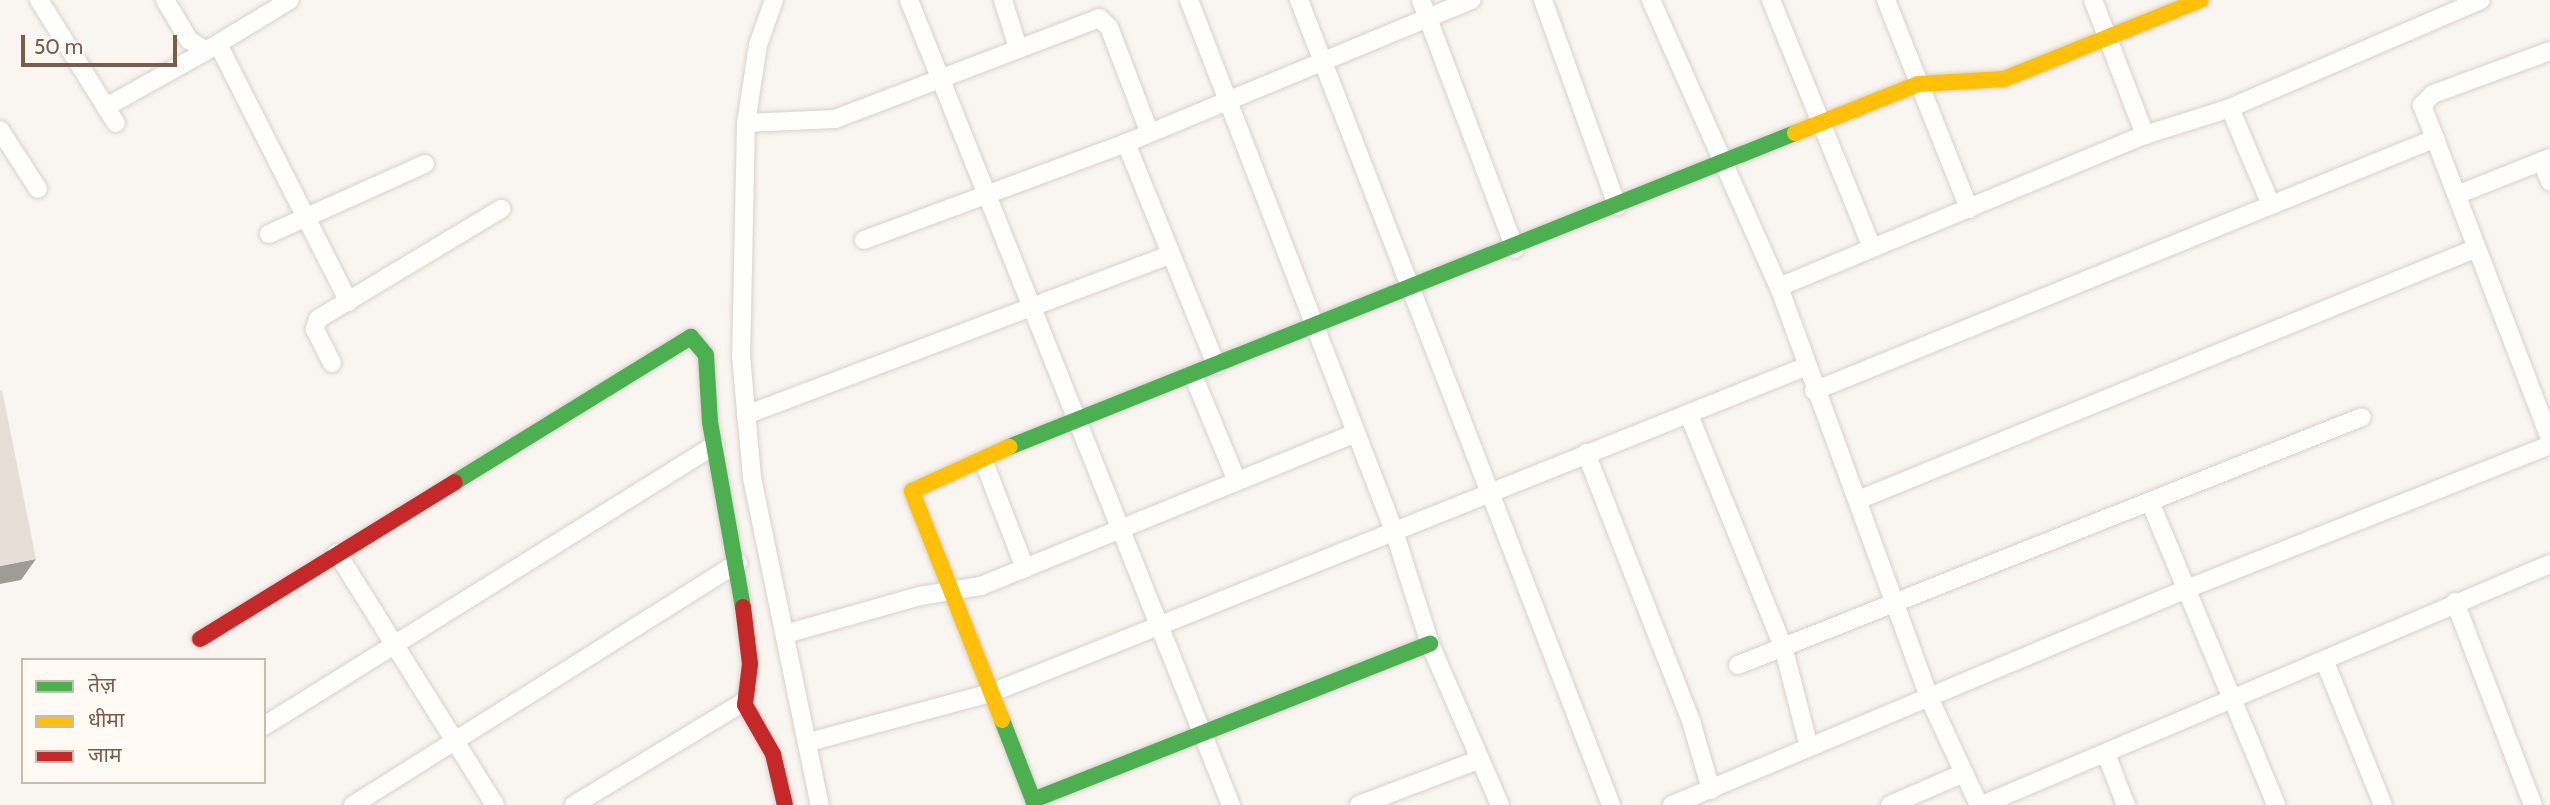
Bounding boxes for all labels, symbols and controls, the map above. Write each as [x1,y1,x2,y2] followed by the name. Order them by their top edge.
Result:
[24,21,180,65] scale bar
[34,34,83,59] text: 50 m
[21,658,266,784] legend
[88,672,116,697] text: तेज़
[88,707,124,732] text: धीमा
[88,742,122,767] text: जाम

